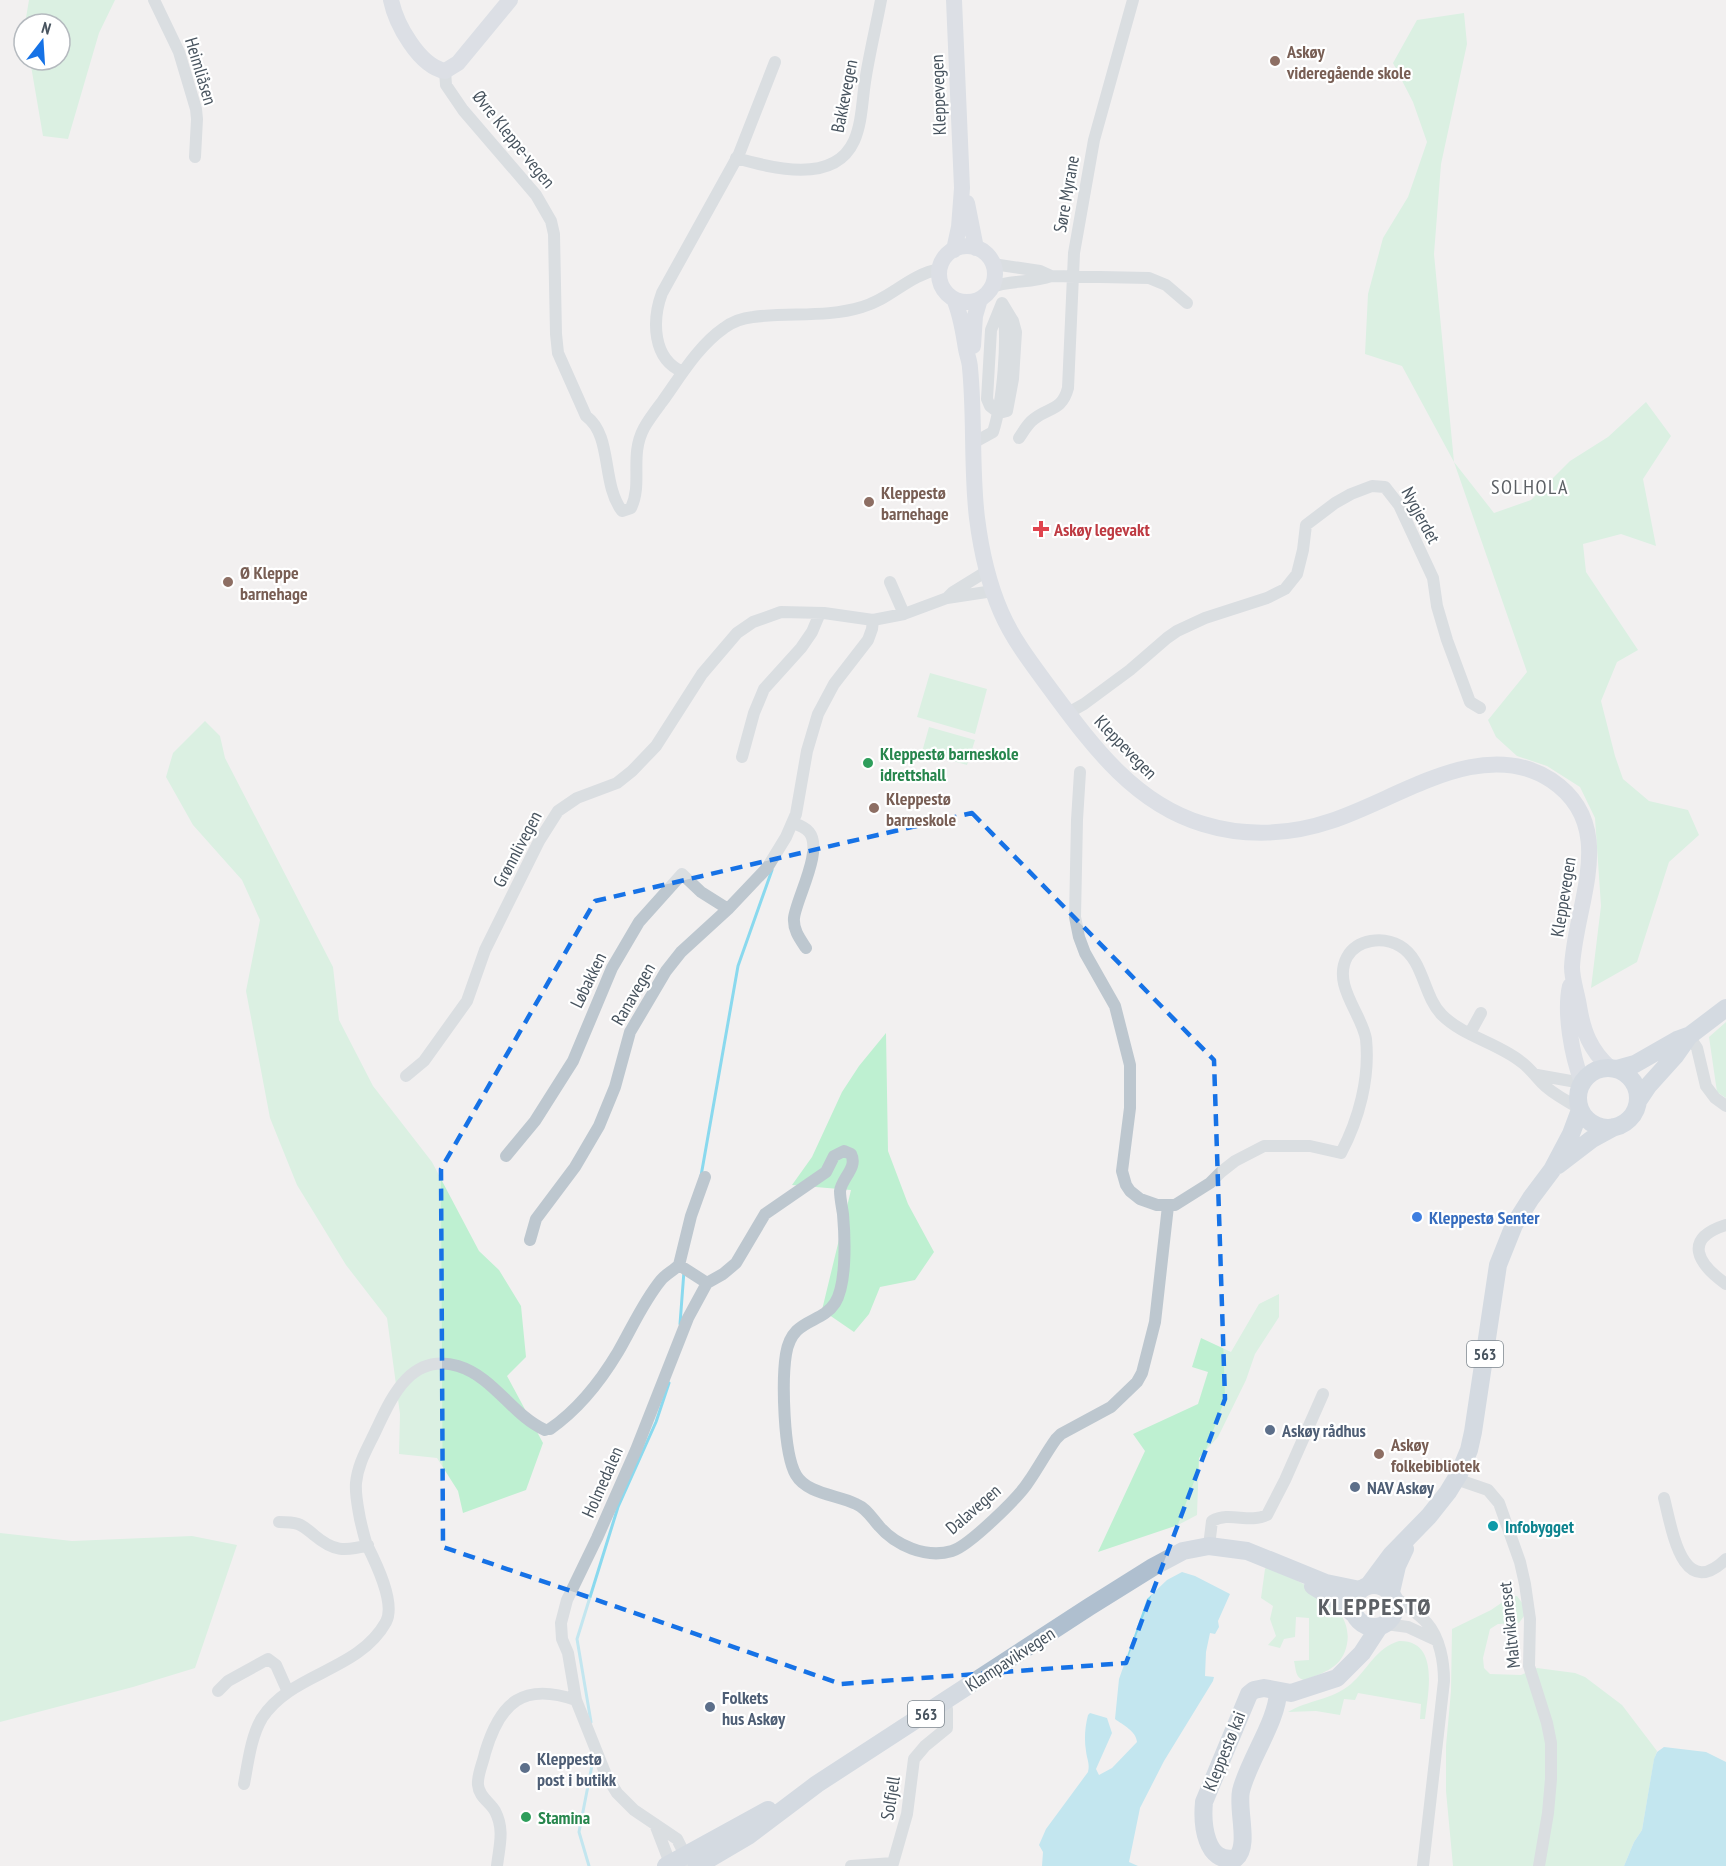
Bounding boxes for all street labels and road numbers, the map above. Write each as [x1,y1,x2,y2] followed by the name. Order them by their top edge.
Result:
[180,34,222,108] street label: Heimliåsen
[925,54,951,136] street label: Kleppevegen
[826,57,862,135] street label: Bakkevegen
[468,85,560,193] street label: Øvre Kleppe-vegen
[1048,154,1084,234] street label: Søre Myrane
[1397,483,1445,547] street label: Nygjerdet
[1090,710,1162,784] street label: Kleppevegen
[487,807,547,891] street label: Grønnlivegen
[1545,855,1581,939] street label: Kleppevegen
[565,949,611,1011] street label: Løbakken
[606,959,660,1029] street label: Ranavegen
[1467,1341,1503,1367] road number: 563
[576,1443,628,1521] street label: Holmedalen
[941,1479,1005,1539] street label: Dalavegen
[1493,1581,1525,1669] street label: Maltvikaneset
[961,1622,1059,1696] street label: Klampavikvegen
[908,1701,944,1727] road number: 563
[1198,1708,1250,1794] street label: Kleppestø kai
[875,1774,905,1822] street label: Solfjell

